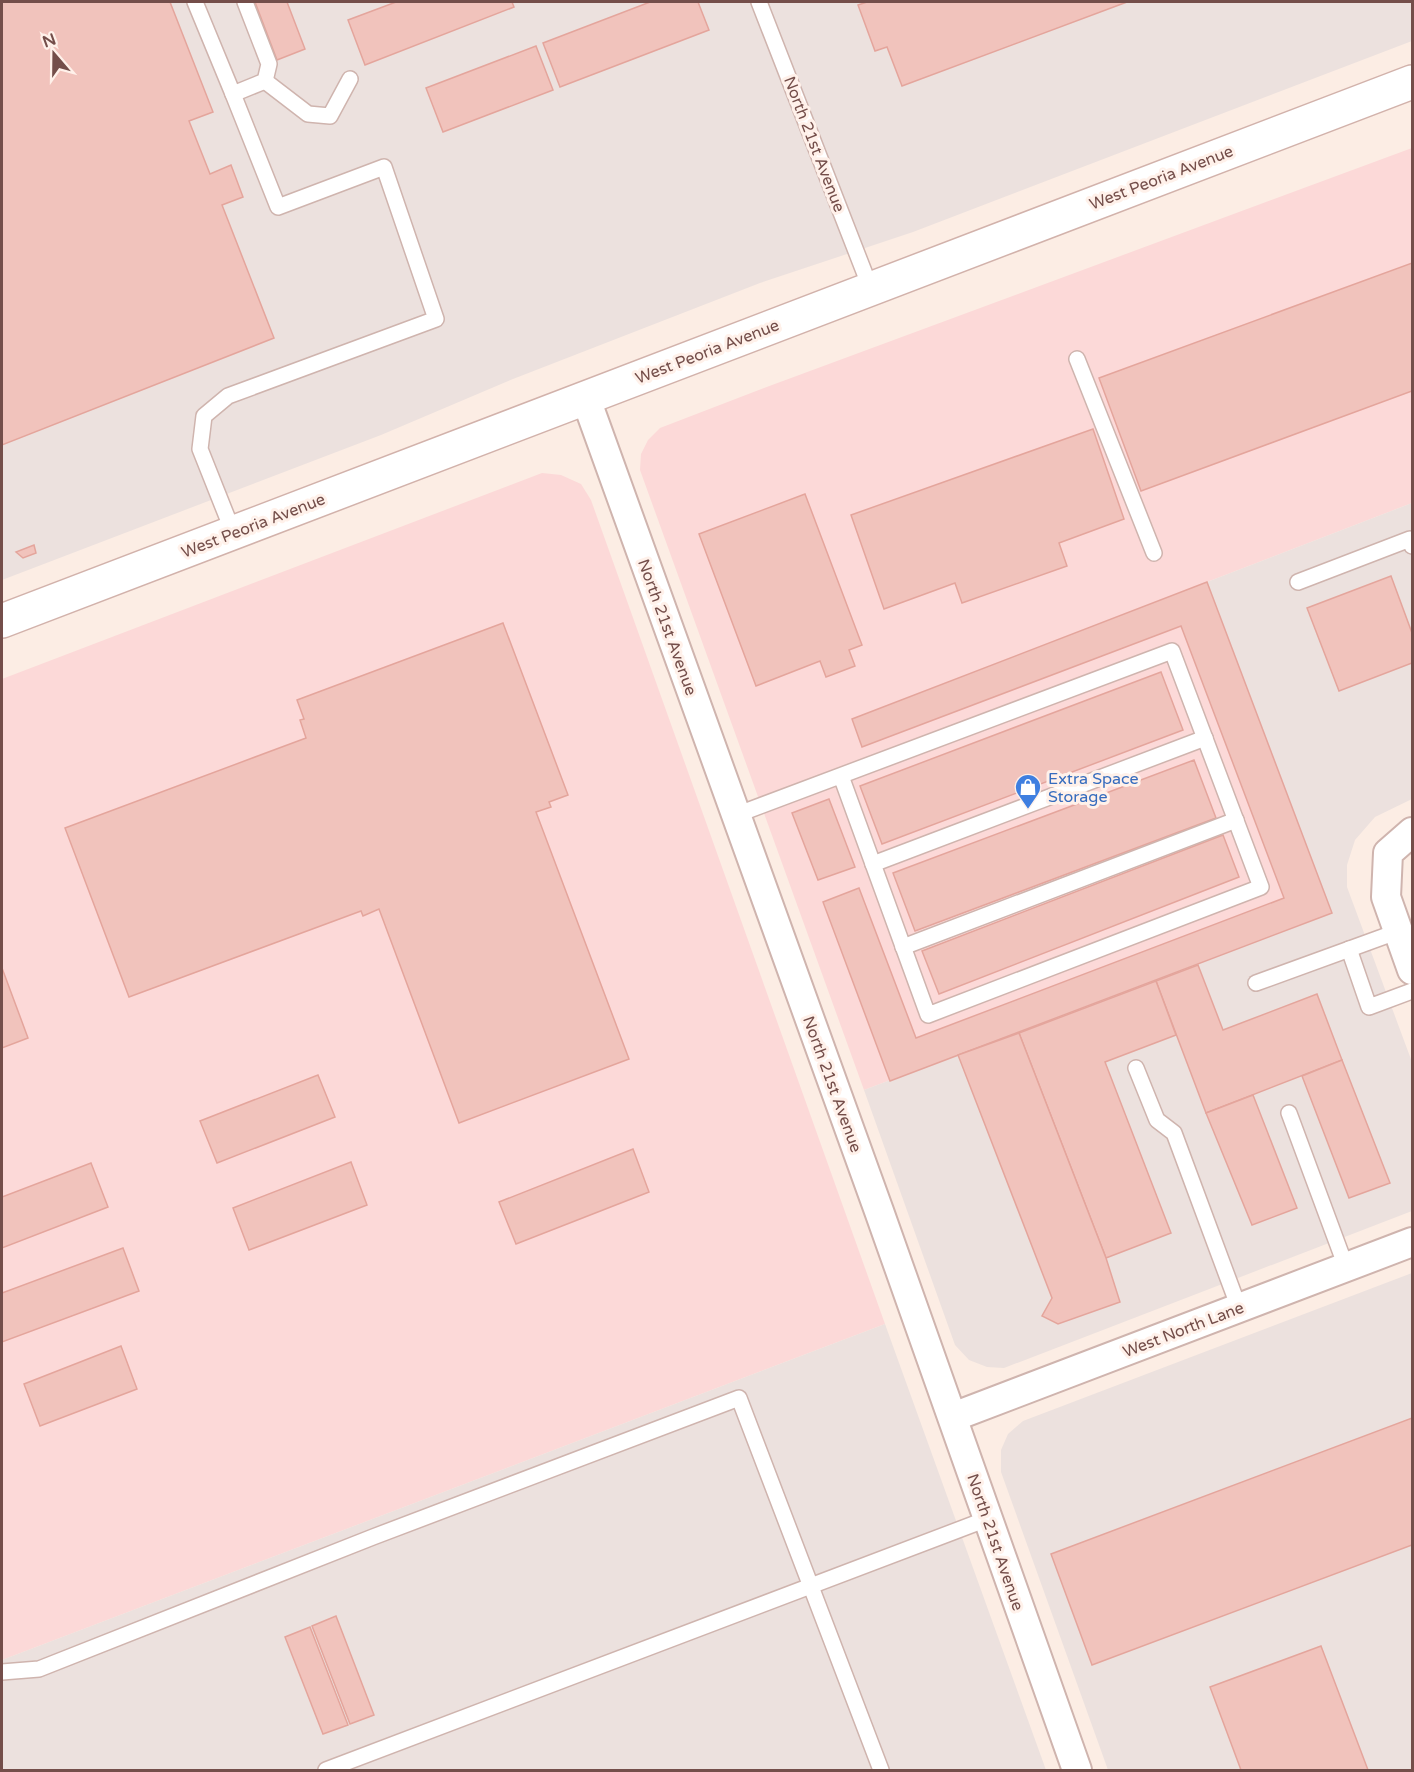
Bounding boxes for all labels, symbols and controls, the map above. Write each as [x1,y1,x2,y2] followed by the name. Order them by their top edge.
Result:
[24,24,84,84] north arrow
[40,29,59,52] text: N
[779,74,849,215] street label: North 21st Avenue
[1087,141,1236,215] street label: West Peoria Avenue
[633,315,782,389] street label: West Peoria Avenue
[179,489,328,563] street label: West Peoria Avenue
[633,556,701,698] street label: North 21st Avenue
[1048,769,1139,807] place label: Extra Space Storage
[1013,772,1043,810] shop icon: Extra Space Storage
[798,1013,866,1155] street label: North 21st Avenue
[1120,1298,1247,1362] street label: West North Lane
[962,1471,1028,1614] street label: North 21st Avenue

